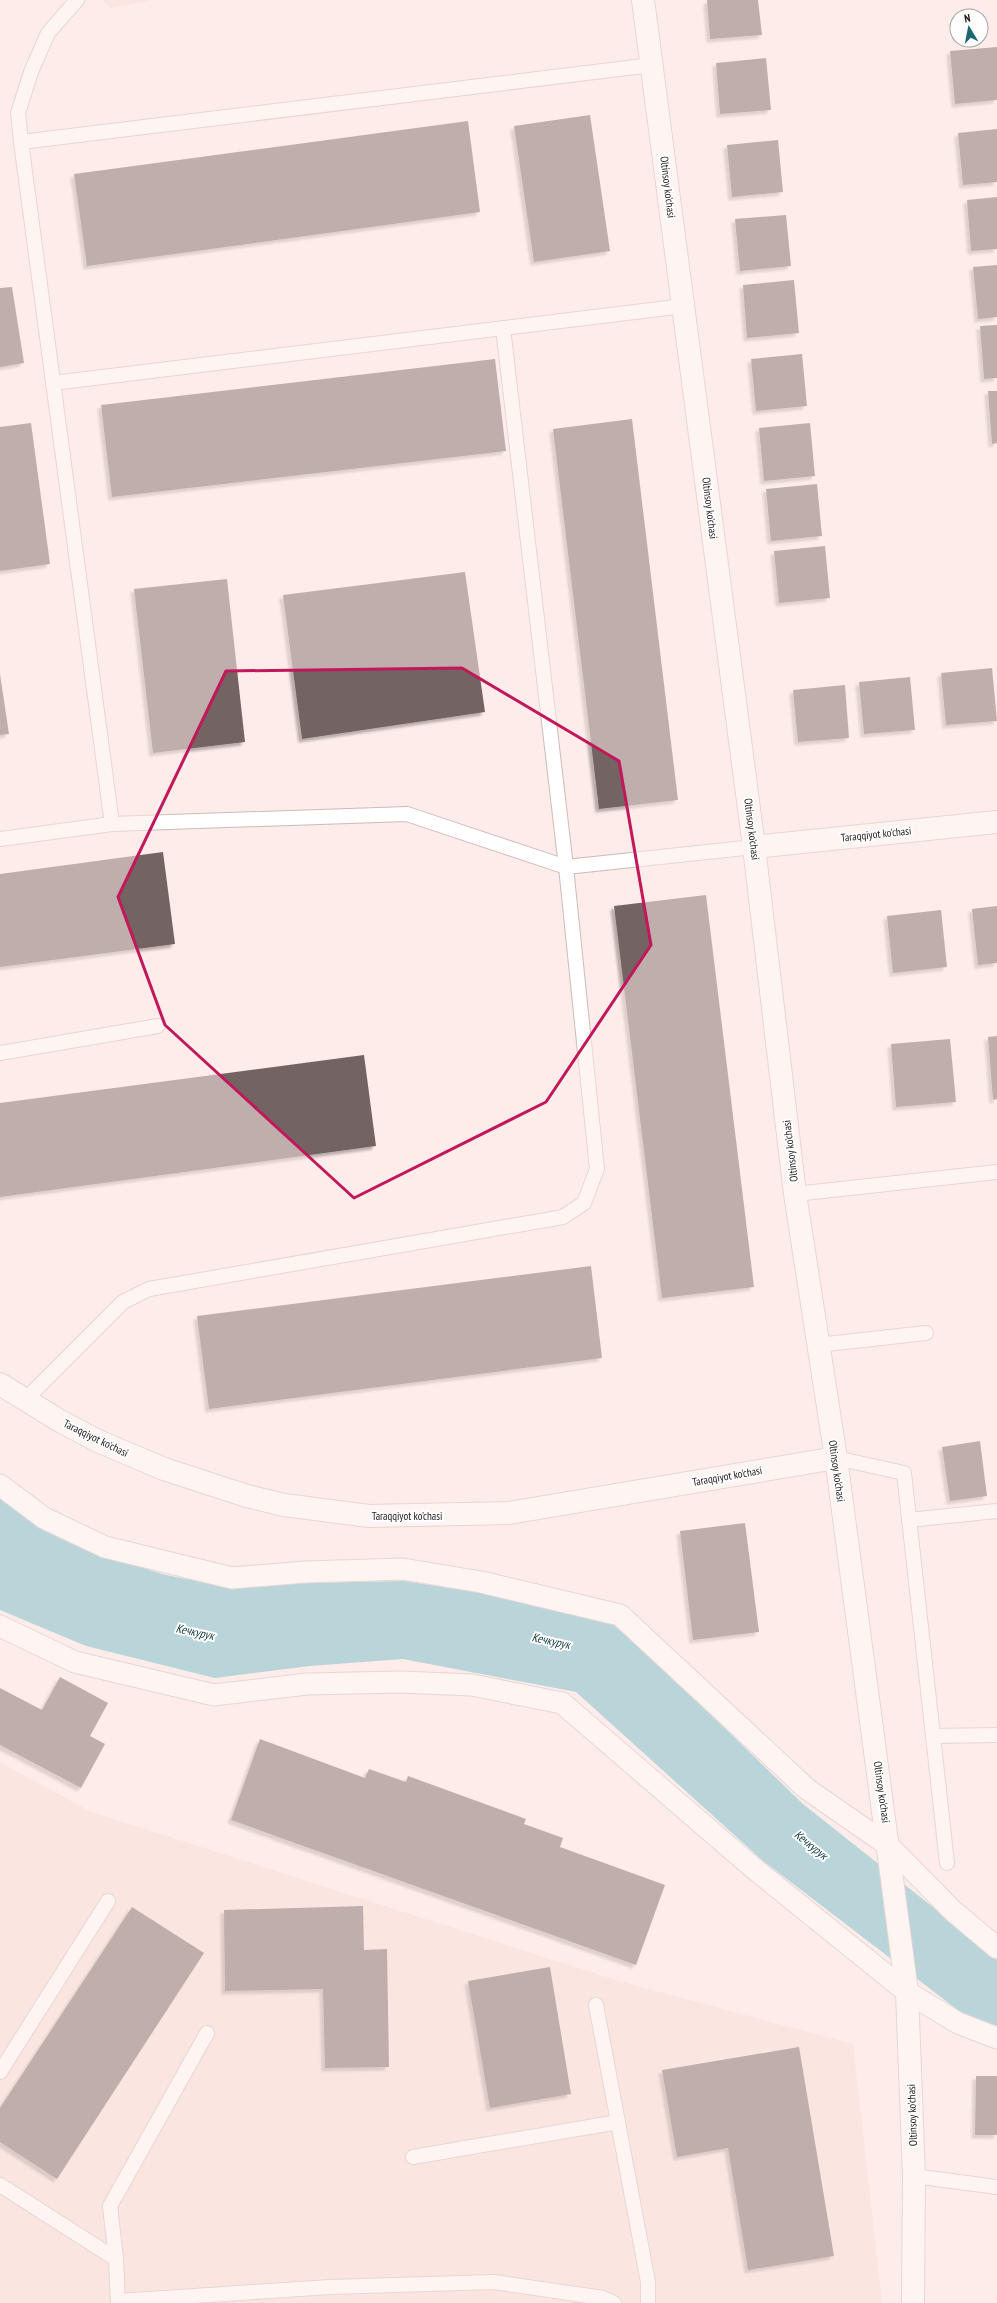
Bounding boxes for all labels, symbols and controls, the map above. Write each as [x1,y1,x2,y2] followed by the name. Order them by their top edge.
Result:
[949,8,989,48] north arrow
[963,11,971,26] text: N
[657,155,679,219] street label: Oltinsoy ko'chasi
[699,476,721,540] street label: Oltinsoy ko'chasi
[741,797,763,861] street label: Oltinsoy ko'chasi
[840,823,912,845] street label: Taraqqiyot ko'chasi
[779,1119,801,1183] street label: Oltinsoy ko'chasi
[61,1416,131,1460] street label: Taraqqiyot ko'chasi
[826,1439,848,1503] street label: Oltinsoy ko'chasi
[691,1463,763,1489] street label: Taraqqiyot ko'chasi
[372,1509,442,1523] street label: Taraqqiyot ko'chasi
[175,1620,217,1643] water label: Кечкурук
[531,1629,573,1652] water label: Кечкурук
[871,1760,893,1824] street label: Oltinsoy ko'chasi
[792,1827,832,1863] water label: Кечкурук
[904,2084,920,2146] street label: Oltinsoy ko'chasi

